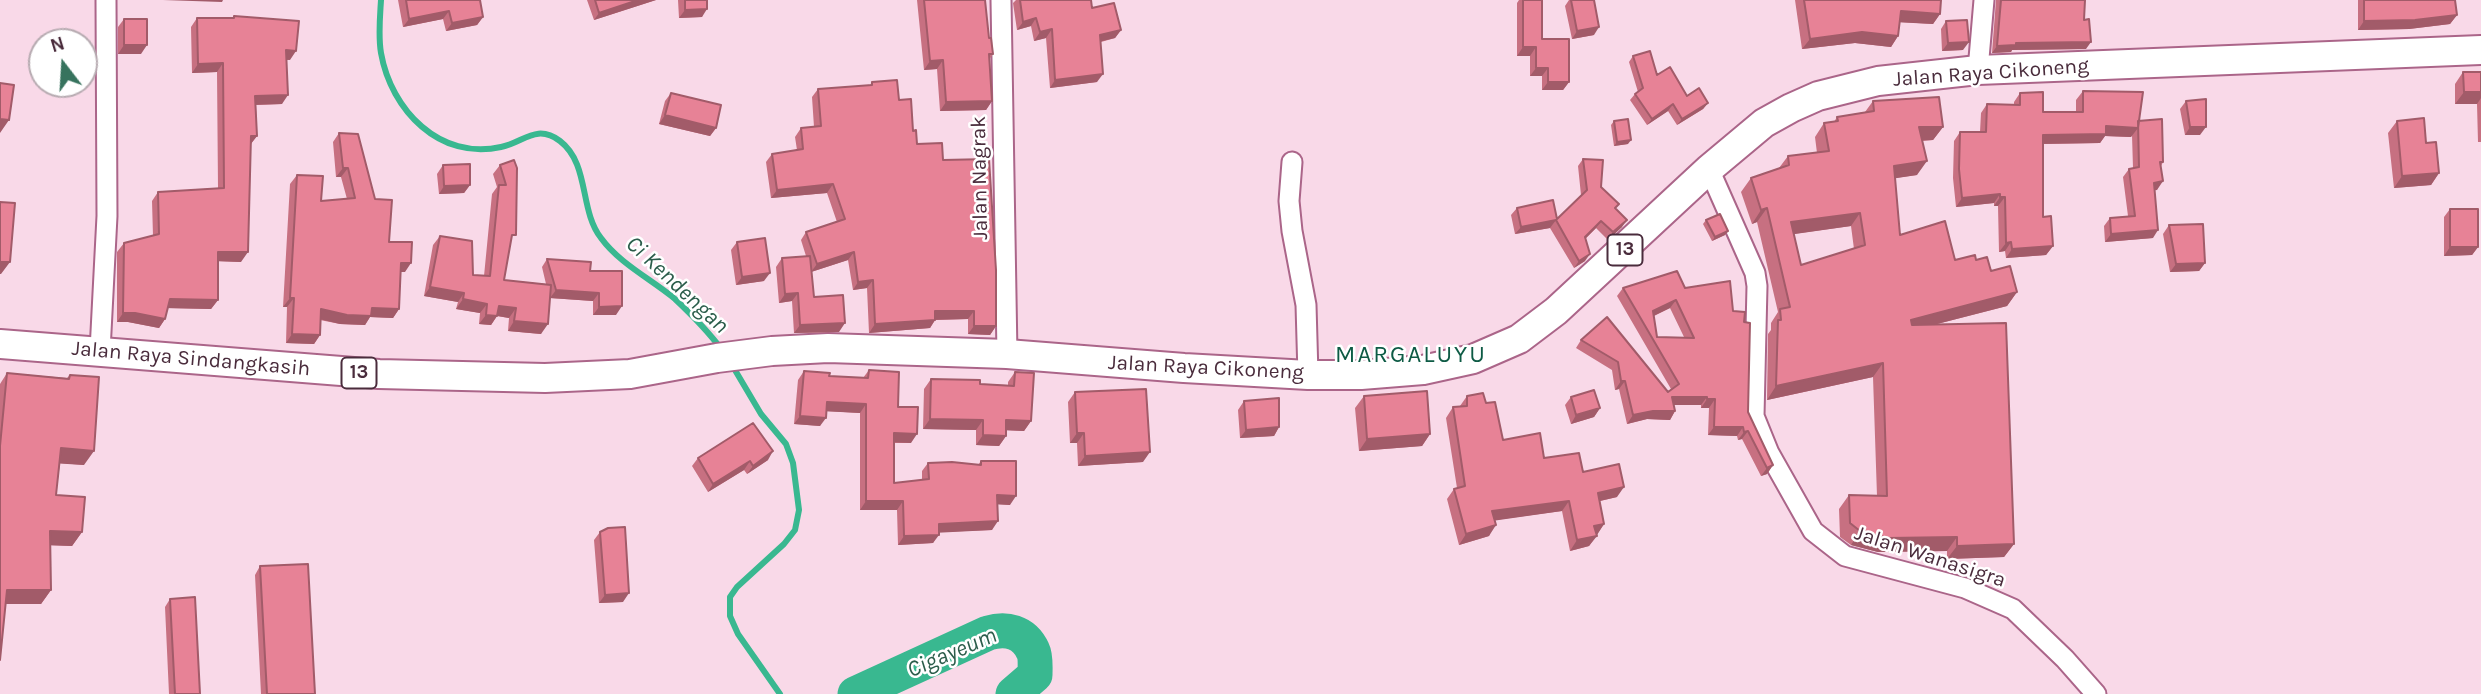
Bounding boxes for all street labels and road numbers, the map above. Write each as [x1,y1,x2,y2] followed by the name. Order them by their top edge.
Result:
[1892,54,2090,92] street label: Jalan Raya Cikoneng
[966,116,994,240] street label: Jalan Nagrak
[1608,234,1642,266] road number: 13
[71,336,311,382] street label: Jalan Raya Sindangkasih
[1107,350,1305,386] street label: Jalan Raya Cikoneng
[342,358,376,388] road number: 13
[1851,521,2009,593] street label: Jalan Wanasigra

